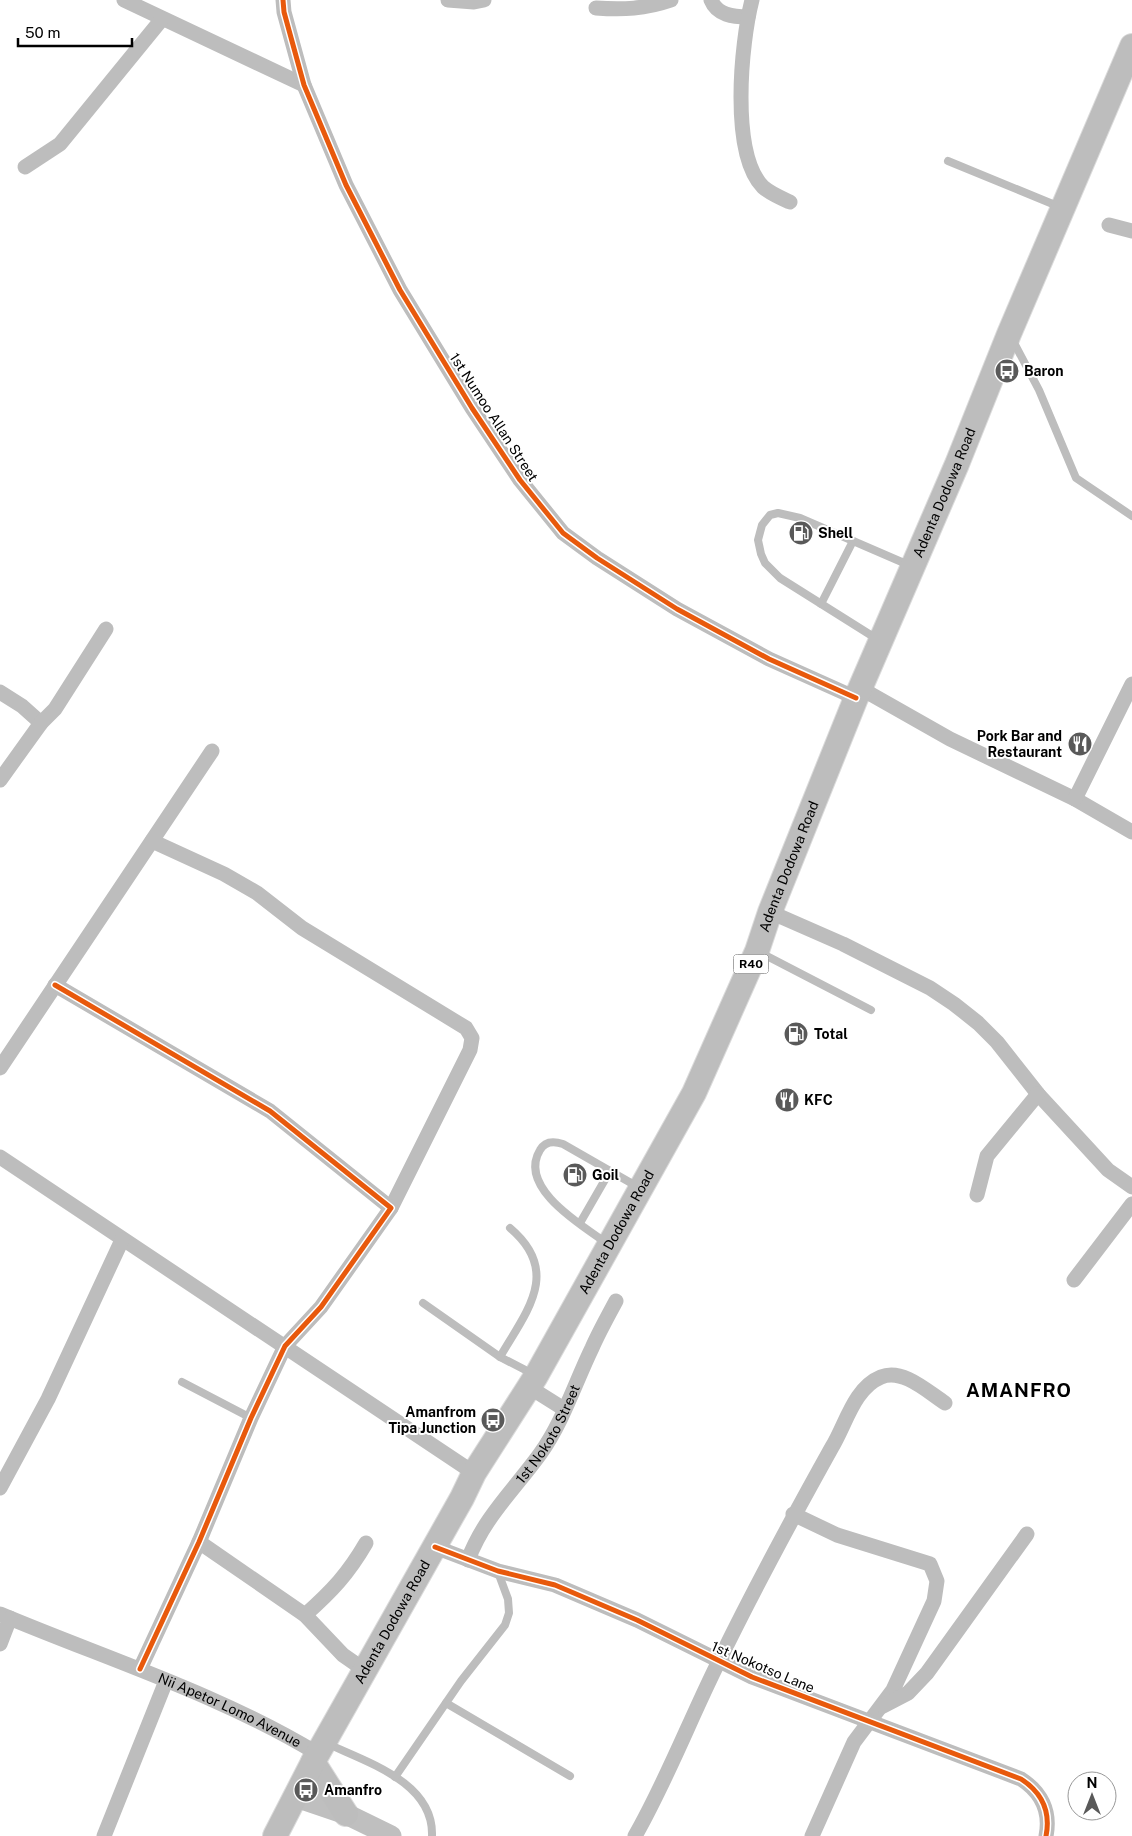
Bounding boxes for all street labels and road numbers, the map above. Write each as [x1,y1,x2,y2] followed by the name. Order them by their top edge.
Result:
[447,350,541,484] street label: 1st Numoo Allan Street
[910,425,979,560] street label: Adenta Dodowa Road
[756,799,822,934] street label: Adenta Dodowa Road
[734,954,768,974] road number: R40
[575,1167,657,1297] street label: Adenta Dodowa Road
[512,1382,583,1487] street label: 1st Nokoto Street
[351,1557,433,1687] street label: Adenta Dodowa Road
[709,1638,817,1696] street label: 1st Nokotso Lane
[156,1670,304,1750] street label: Nii Apetor Lomo Avenue

